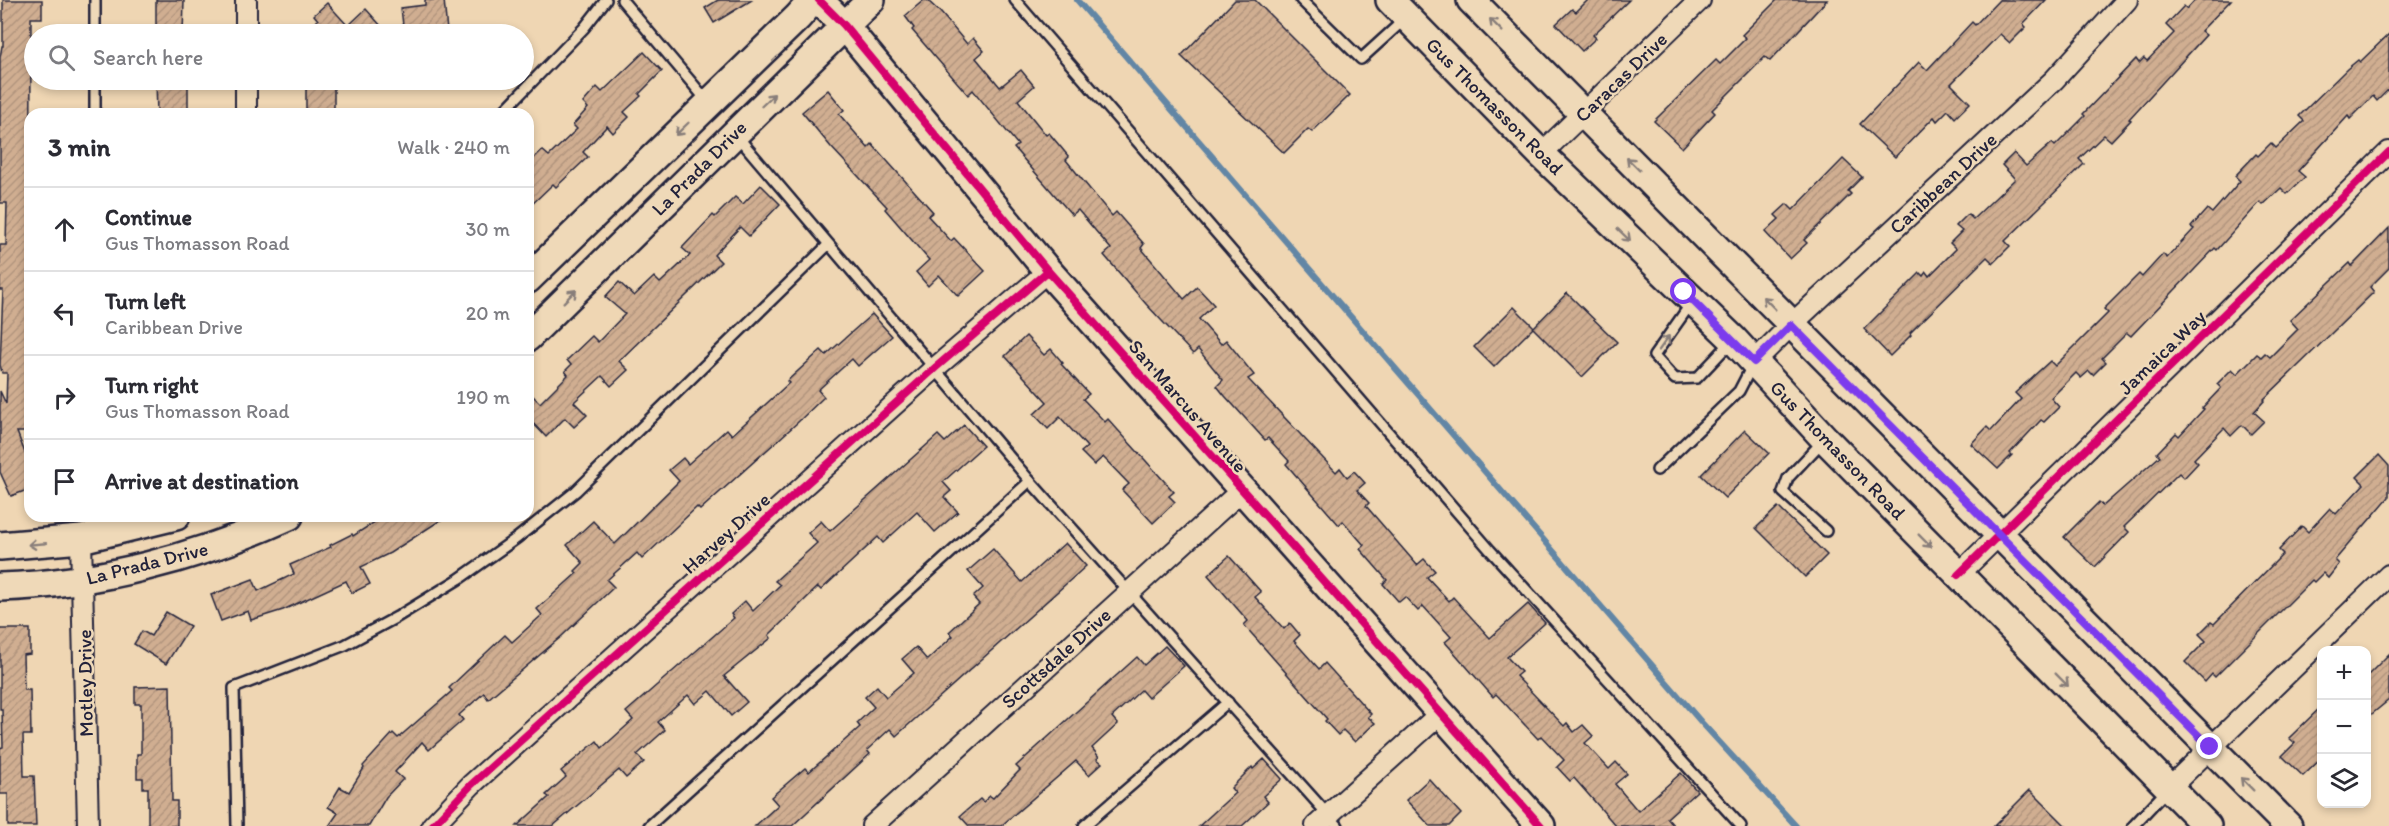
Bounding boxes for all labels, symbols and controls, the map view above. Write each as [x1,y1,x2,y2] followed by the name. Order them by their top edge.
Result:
[1488,17,1503,32] one-way arrow
[24,24,534,90] search box
[1570,27,1672,127] street label: Caracas Drive
[1421,32,1569,180] street label: Gus Thomasson Road
[45,41,78,74] icon: search
[93,44,203,71] text: Search here
[760,92,775,107] one-way arrow
[646,115,752,221] street label: La Prada Drive
[675,122,690,136] one-way arrow
[1884,127,2002,239] street label: Caribbean Drive
[48,131,110,163] text: 3 min
[397,135,510,159] text: Walk · 240 m
[1625,156,1640,171] one-way arrow
[105,204,192,231] text: Continue
[48,213,81,246] icon: ahead
[465,217,510,241] text: 30 m
[1617,227,1632,242] one-way arrow
[105,231,290,255] text: Gus Thomasson Road
[1670,278,1696,304] route start
[105,288,186,315] text: Turn left
[562,289,577,304] one-way arrow
[1762,295,1777,310] one-way arrow
[48,297,81,330] icon: left
[466,301,510,325] text: 20 m
[2113,304,2211,400] street label: Jamaica Way
[105,315,243,339] text: Caribbean Drive
[1124,335,1252,477] street label: San Marcus Avenue
[1657,336,1670,352] one-way arrow
[105,372,199,399] text: Turn right
[1765,375,1911,525] street label: Gus Thomasson Road
[48,381,81,414] icon: right
[457,385,510,409] text: 190 m
[105,399,290,423] text: Gus Thomasson Road
[48,465,81,498] icon: arrive
[105,468,299,495] text: Arrive at destination
[677,487,775,579] street label: Harvey Drive
[1917,534,1932,549] one-way arrow
[84,536,210,590] street label: La Prada Drive
[27,539,47,550] one-way arrow
[996,603,1116,713] street label: Scottsdale Drive
[72,629,98,737] street label: Motley Drive
[2317,646,2371,808] map controls
[2317,646,2371,700] button: +
[2055,672,2069,687] one-way arrow
[2317,700,2371,754] button: −
[2196,733,2222,759] route end
[2317,754,2371,808] button: layers
[2239,777,2254,792] one-way arrow

